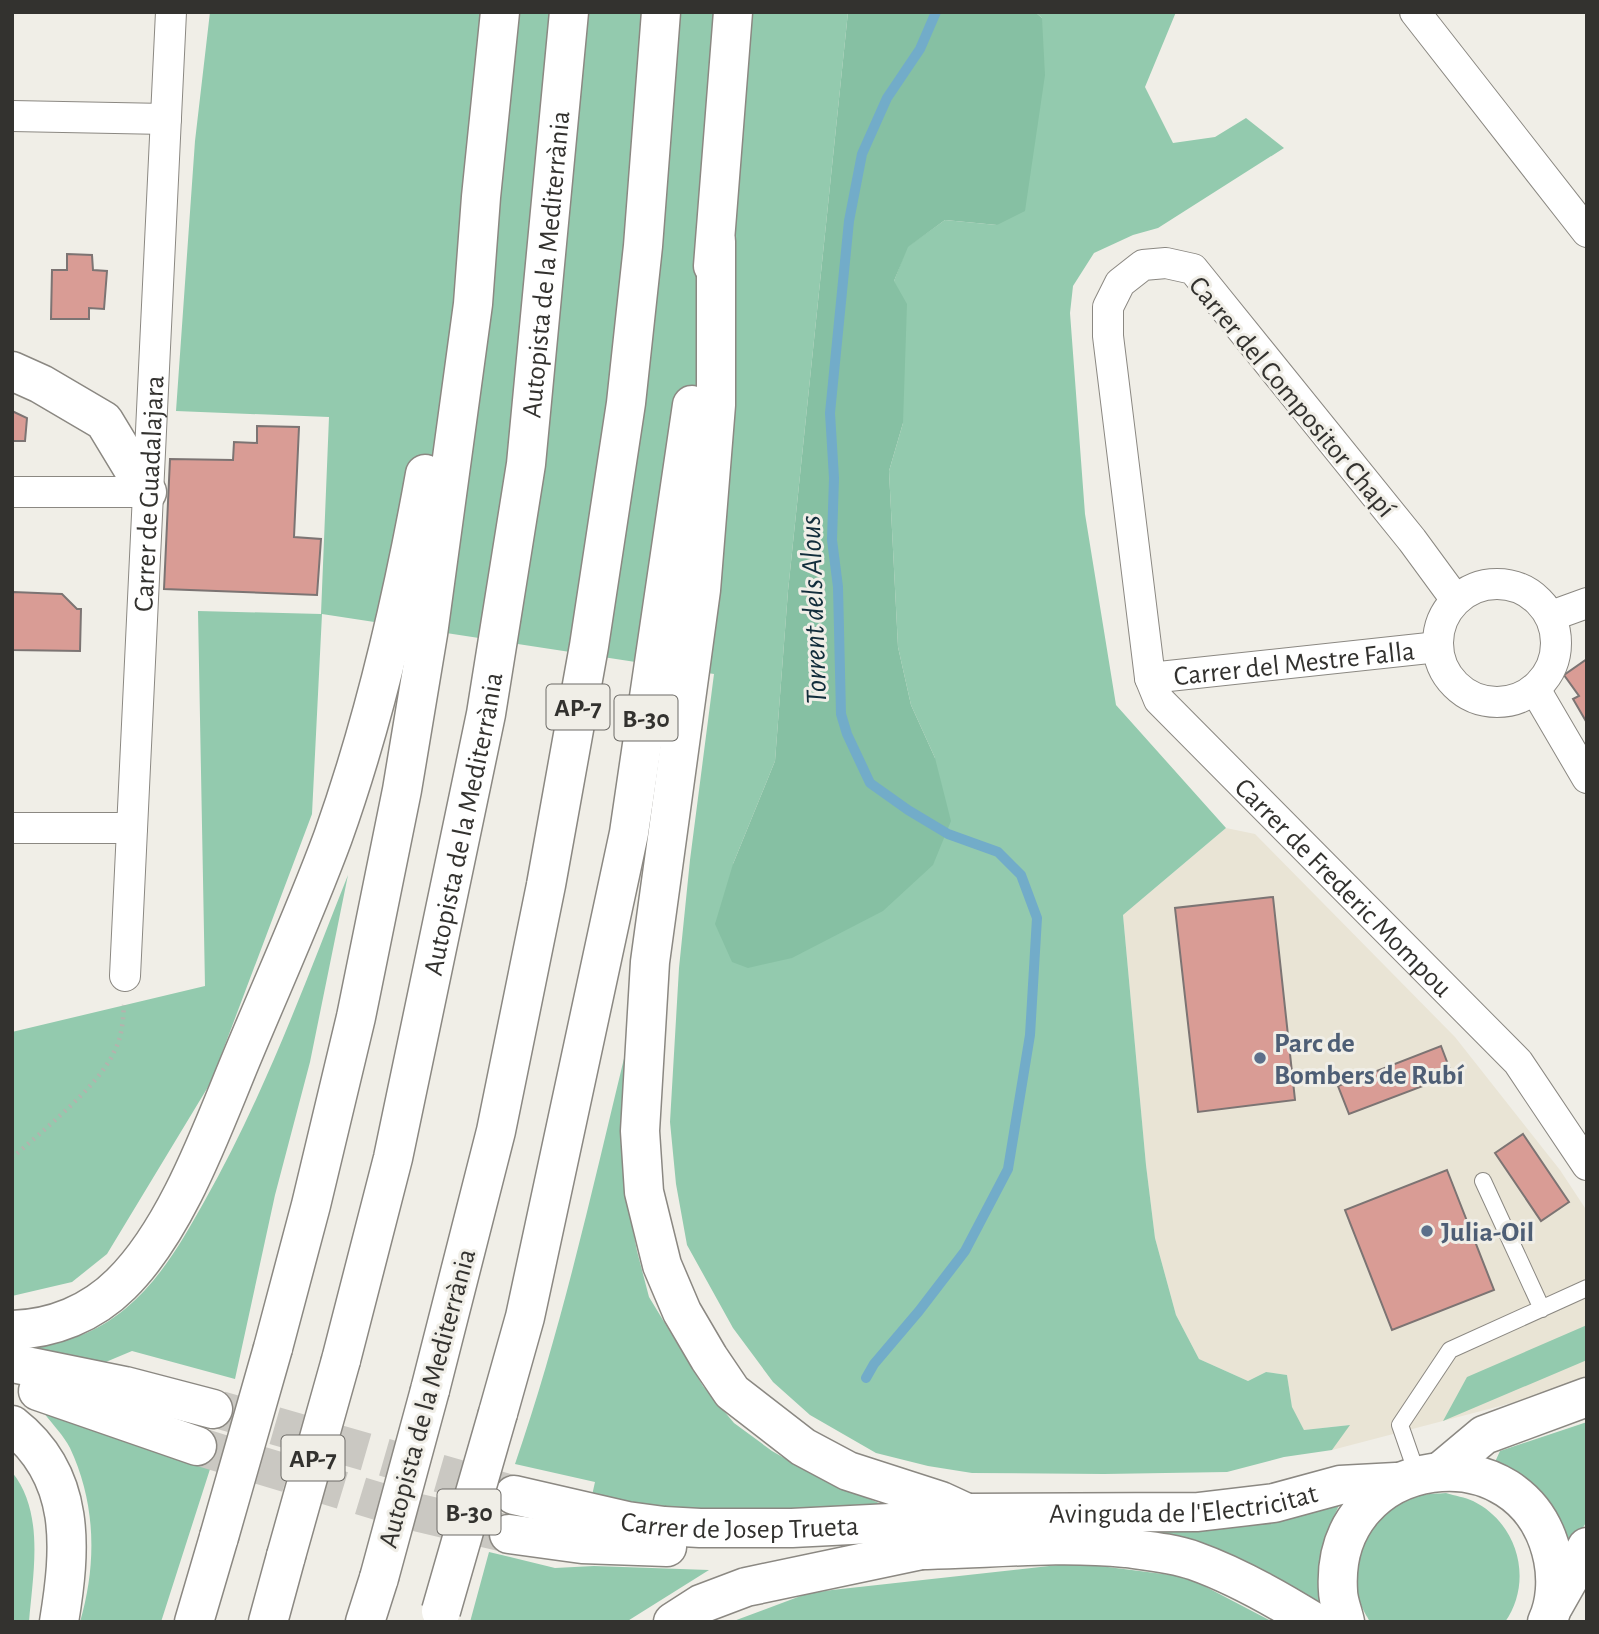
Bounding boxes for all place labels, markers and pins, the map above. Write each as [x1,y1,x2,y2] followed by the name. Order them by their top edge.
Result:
[1274,1030,1464,1090] place label: Parc de Bombers de Rubí
[1252,1050,1268,1066] marker: Parc de Bombers de Rubí
[1441,1219,1534,1247] place label: Julia-Oil
[1419,1223,1435,1239] marker: Julia-Oil

